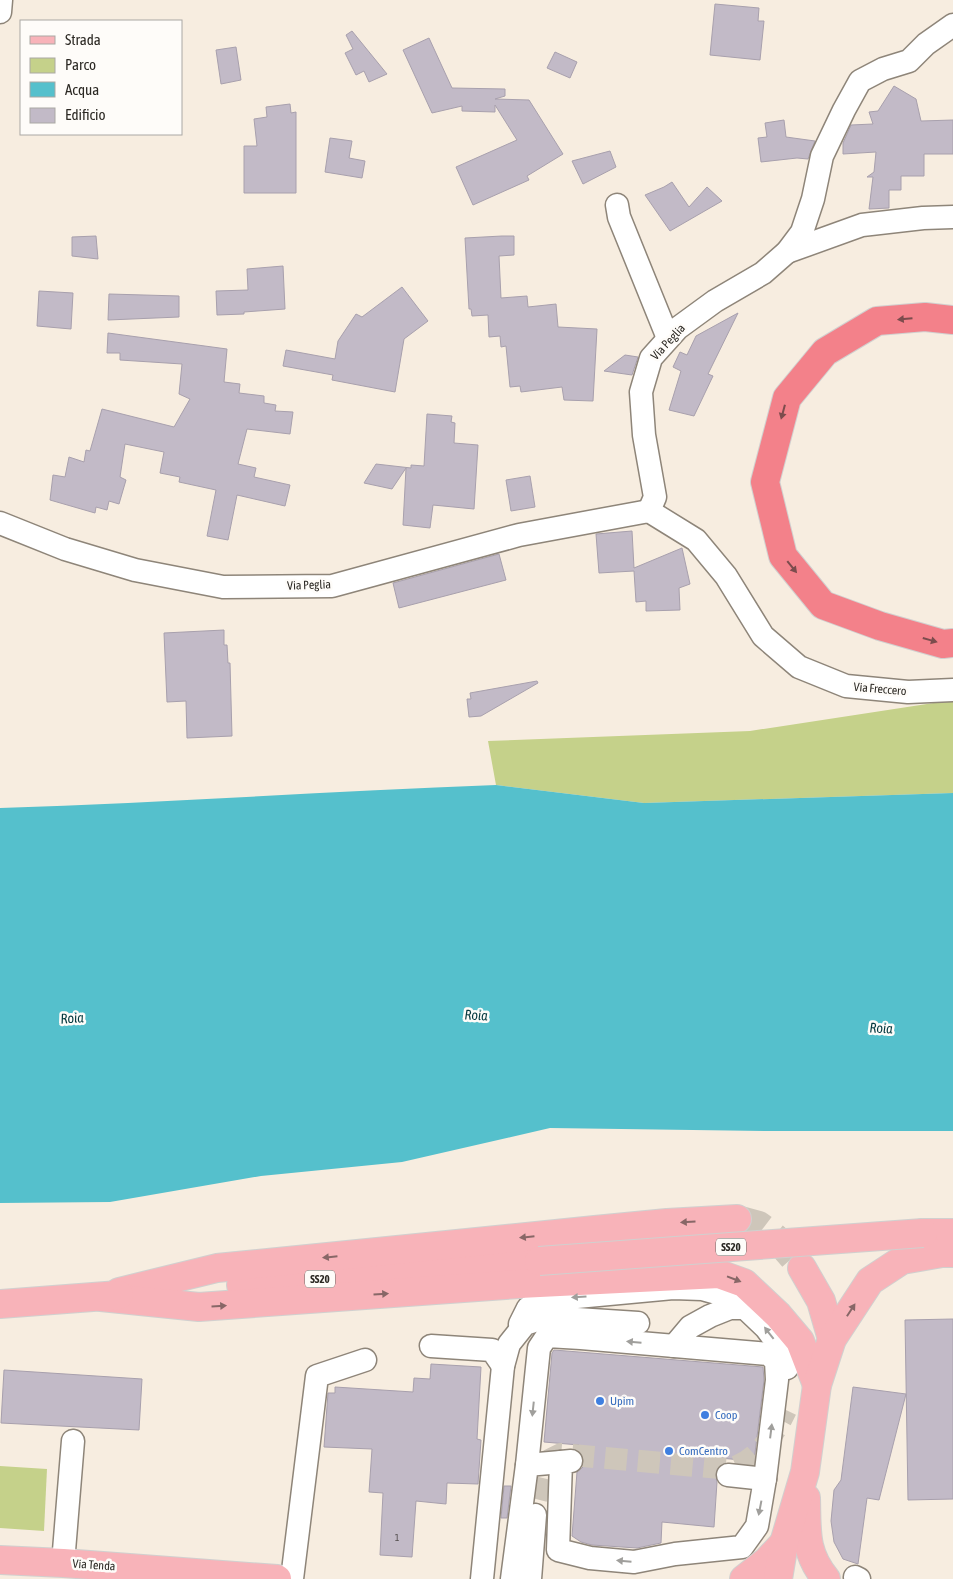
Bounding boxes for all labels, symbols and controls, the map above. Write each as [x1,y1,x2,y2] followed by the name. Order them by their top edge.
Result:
[20,20,182,135] legend
[65,31,101,48] text: Strada
[65,56,96,73] text: Parco
[65,81,99,98] text: Acqua
[65,106,106,123] text: Edificio
[896,315,912,323] one-way arrow
[648,321,688,363] street label: Via Peglia
[779,405,787,420] one-way arrow
[786,560,797,573] one-way arrow
[287,577,331,593] street label: Via Peglia
[923,637,938,645] one-way arrow
[853,680,907,698] street label: Via Freccero
[464,1007,488,1023] water label: Roia
[60,1009,85,1027] water label: Roia
[869,1020,893,1036] water label: Roia
[680,1219,696,1227] one-way arrow
[518,1233,534,1241] one-way arrow
[716,1238,746,1256] road number: SS20
[322,1253,338,1261] one-way arrow
[305,1270,335,1288] road number: SS20
[727,1276,741,1284] one-way arrow
[373,1290,389,1298] one-way arrow
[571,1293,587,1301] one-way arrow
[211,1301,227,1309] one-way arrow
[846,1303,856,1316] one-way arrow
[764,1326,774,1339] one-way arrow
[626,1338,642,1346] one-way arrow
[610,1394,634,1408] place label: Upim
[594,1395,606,1407] marker: Upim
[529,1401,537,1417] one-way arrow
[715,1408,738,1422] place label: Coop
[699,1409,711,1421] marker: Coop
[767,1423,775,1439] one-way arrow
[679,1444,728,1458] place label: ComCentro
[663,1445,675,1457] marker: ComCentro
[756,1500,764,1516] one-way arrow
[395,1532,400,1543] house number: 1
[72,1557,116,1573] street label: Via Tenda
[616,1557,632,1565] one-way arrow

